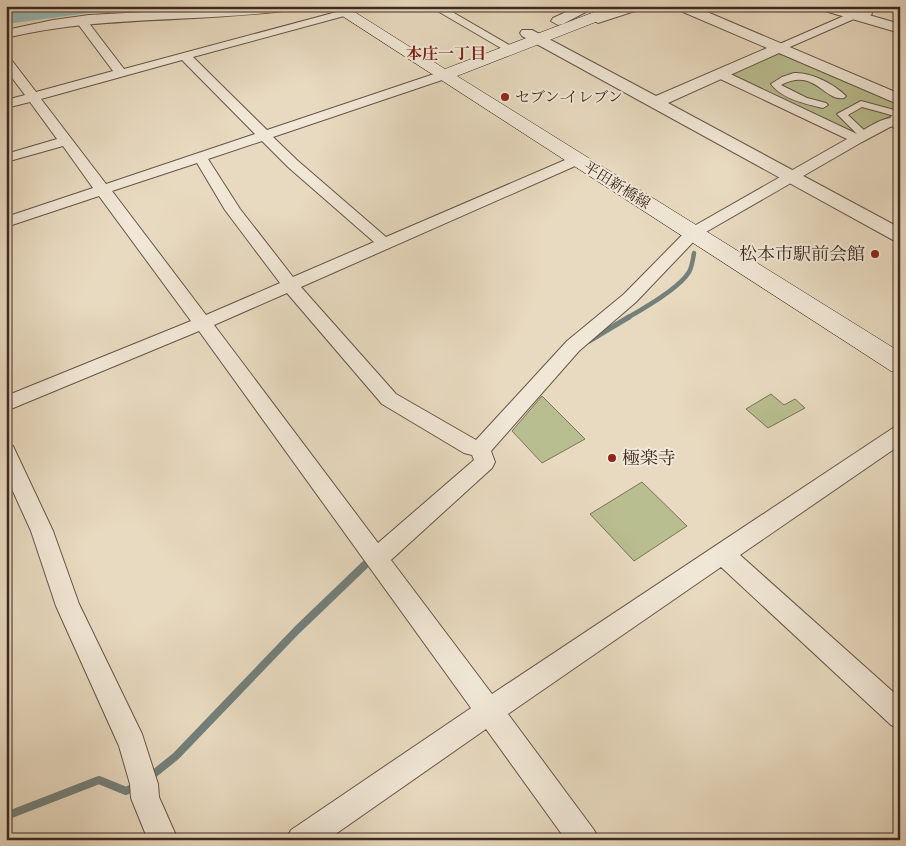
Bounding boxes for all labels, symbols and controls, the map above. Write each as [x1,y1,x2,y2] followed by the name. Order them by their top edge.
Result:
[406,44,486,63] district label: 本庄一丁目
[515,88,623,106] place label: セブン-イレブン
[499,91,511,103] marker: セブン-イレブン
[580,157,654,213] street label: 平田新橋線
[739,244,865,265] place label: 松本市駅前会館
[869,248,881,260] marker: 松本市駅前会館
[622,448,676,469] place label: 極楽寺
[606,452,618,464] marker: 極楽寺

